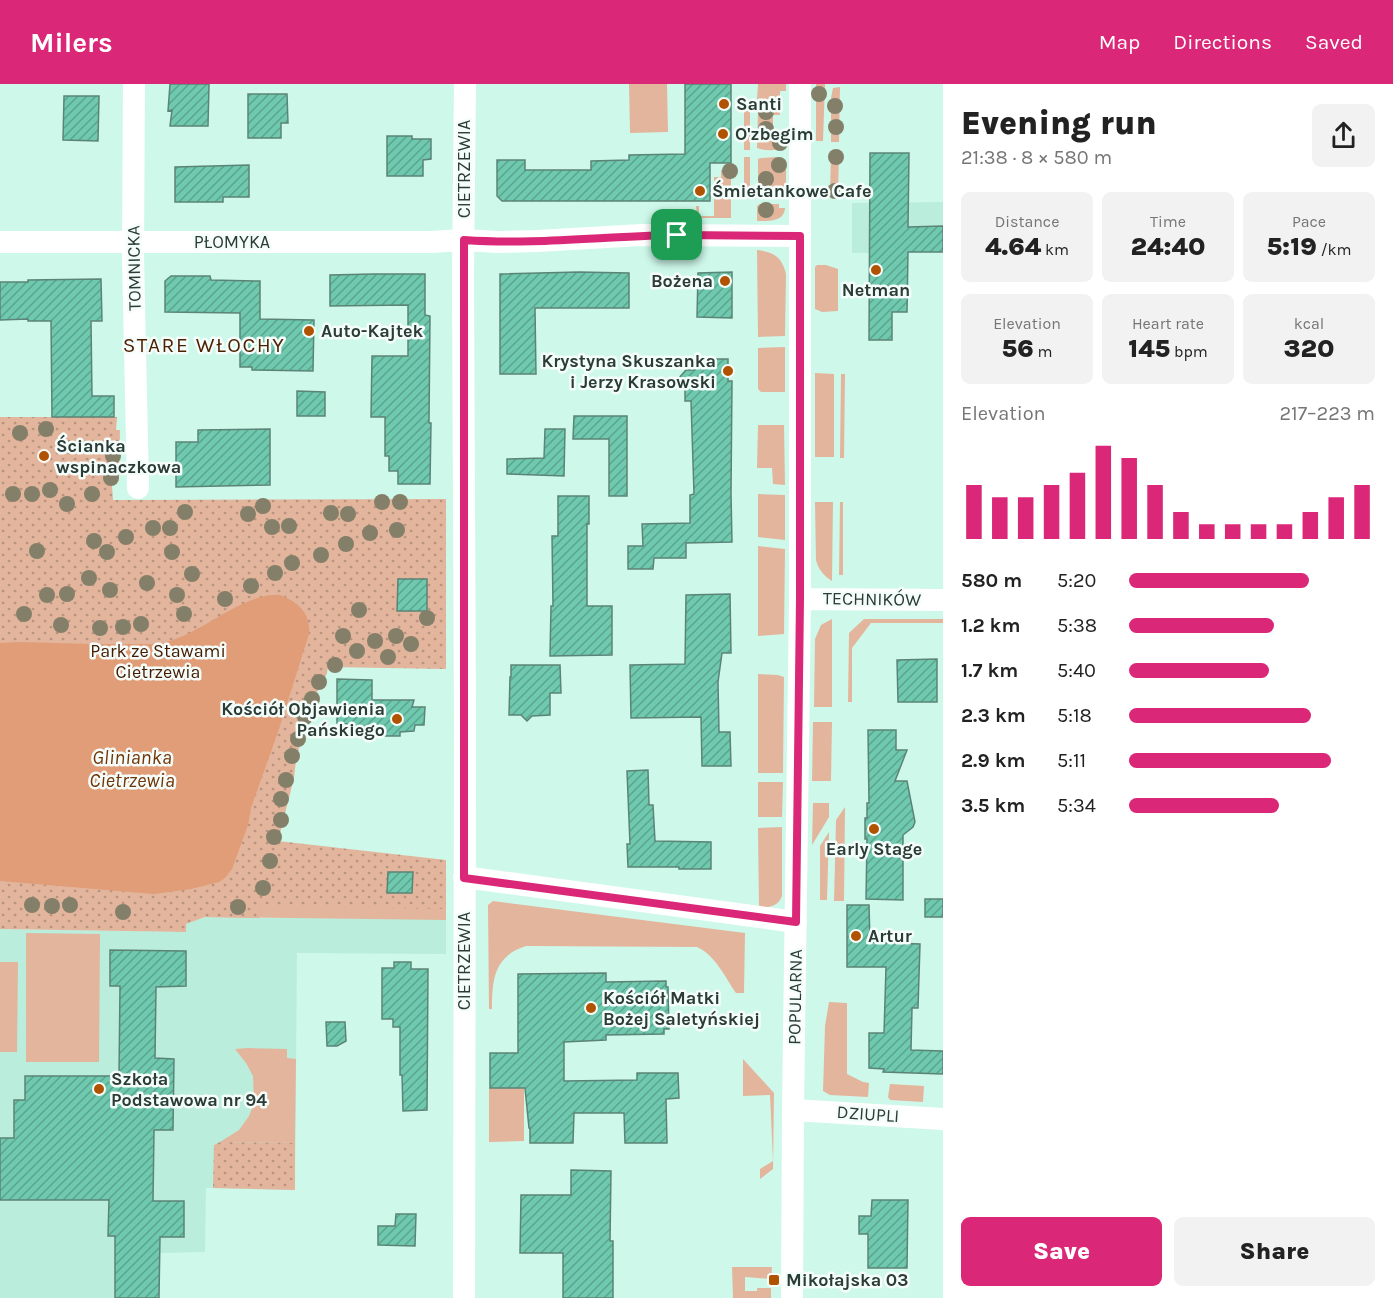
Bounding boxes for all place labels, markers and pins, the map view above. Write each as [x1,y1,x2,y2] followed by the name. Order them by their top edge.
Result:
[736,93,782,115] place label: Santi
[717,97,731,111] marker: Santi
[735,123,813,145] place label: O'zbegim
[716,127,730,141] marker: O'zbegim
[712,179,872,202] place label: Śmietankowe Cafe
[693,184,707,198] marker: Śmietankowe Cafe
[651,209,702,260] pin
[869,263,883,277] marker: Netman
[651,270,713,292] place label: Bożena
[718,274,732,288] marker: Bożena
[842,279,910,301] place label: Netman
[321,320,424,342] place label: Auto-Kajtek
[302,324,316,338] marker: Auto-Kajtek
[541,350,716,393] place label: Krystyna Skuszanka i Jerzy Krasowski
[721,364,735,378] marker: Krystyna Skuszanka i Jerzy Krasowski
[56,434,181,478] place label: Ścianka wspinaczkowa
[37,449,51,463] marker: Ścianka wspinaczkowa
[221,698,385,741] place label: Kościół Objawienia Pańskiego
[390,712,404,726] marker: Kościół Objawienia Pańskiego
[867,822,881,836] marker: Early Stage
[826,838,922,860] place label: Early Stage
[868,925,912,947] place label: Artur
[849,929,863,943] marker: Artur
[603,987,760,1030] place label: Kościół Matki Bożej Saletyńskiej
[584,1001,598,1015] marker: Kościół Matki Bożej Saletyńskiej
[111,1068,267,1111] place label: Szkoła Podstawowa nr 94
[92,1082,106,1096] marker: Szkoła Podstawowa nr 94
[786,1269,908,1291] place label: Mikołajska 03
[767,1273,781,1287] marker: Mikołajska 03

